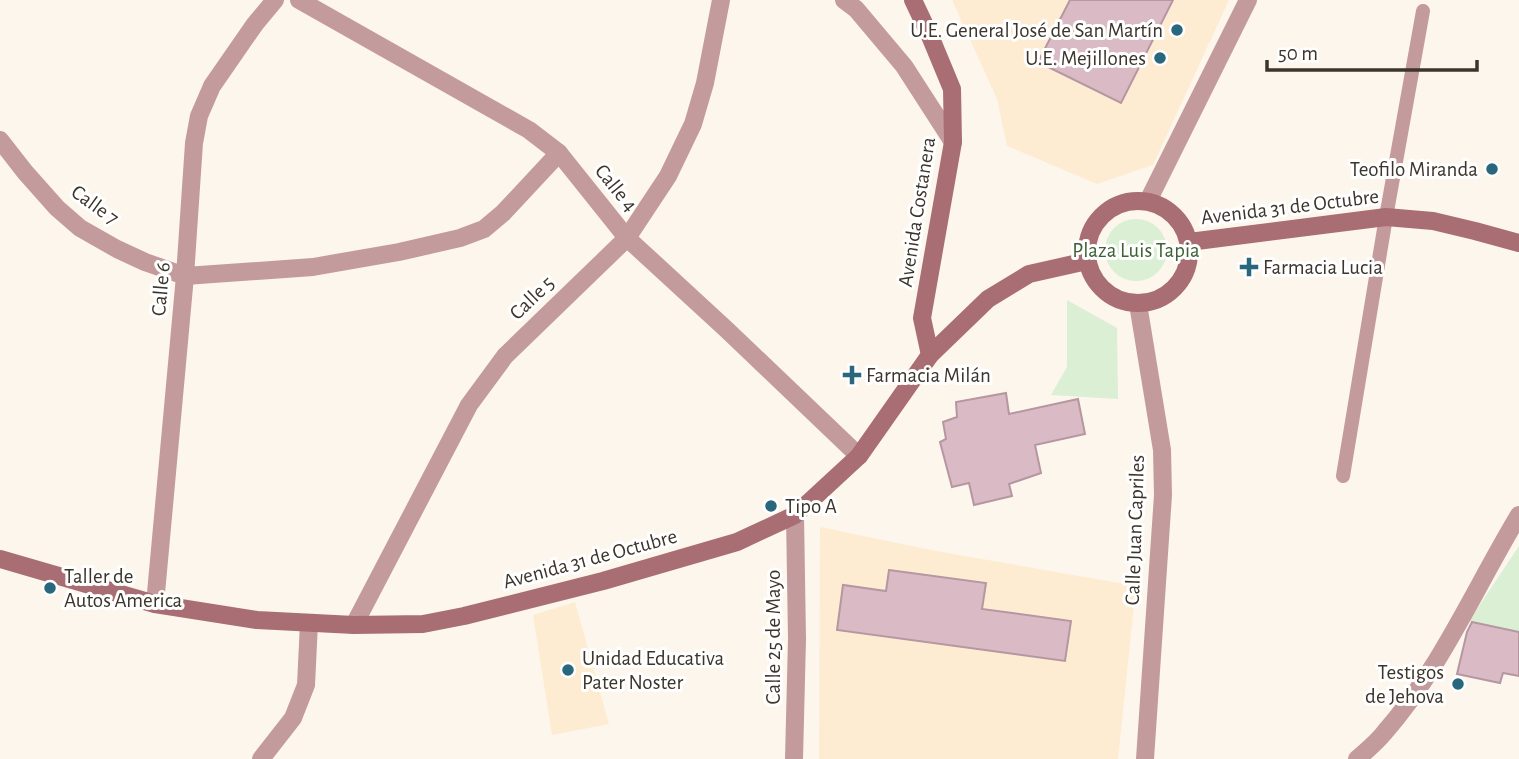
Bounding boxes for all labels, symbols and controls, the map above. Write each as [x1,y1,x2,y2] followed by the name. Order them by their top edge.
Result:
[910,20,1163,41] place label: U.E. General José de San Martín
[1169,22,1185,38] marker: U.E. General José de San Martín
[1267,28,1477,72] scale bar
[1278,43,1318,64] text: 50 m
[1025,48,1146,69] place label: U.E. Mejillones
[1152,50,1168,66] marker: U.E. Mejillones
[895,135,939,288] street label: Avenida Costanera
[1350,159,1478,180] place label: Teofilo Miranda
[591,160,641,216] street label: Calle 4
[1484,161,1500,177] marker: Teofilo Miranda
[67,181,123,229] street label: Calle 7
[1200,186,1380,228] street label: Avenida 31 de Octubre
[1072,240,1200,261] park label: Plaza Luis Tapia
[1263,257,1383,278] place label: Farmacia Lucia
[1241,259,1257,275] marker: Farmacia Lucia
[148,261,174,317] street label: Calle 6
[506,272,558,324] street label: Calle 5
[866,365,991,386] place label: Farmacia Milán
[844,367,860,383] marker: Farmacia Milán
[1122,454,1148,606] street label: Calle Juan Capriles
[785,496,837,517] place label: Tipo A
[763,498,779,514] marker: Tipo A
[501,526,679,592] street label: Avenida 31 de Octubre
[64,566,183,611] place label: Taller de Autos America
[763,570,784,704] street label: Calle 25 de Mayo
[42,580,58,596] marker: Taller de Autos America
[582,648,725,693] place label: Unidad Educativa Pater Noster
[560,662,576,678] marker: Unidad Educativa Pater Noster
[1365,662,1444,707] place label: Testigos de Jehova
[1450,676,1466,692] marker: Testigos de Jehova

